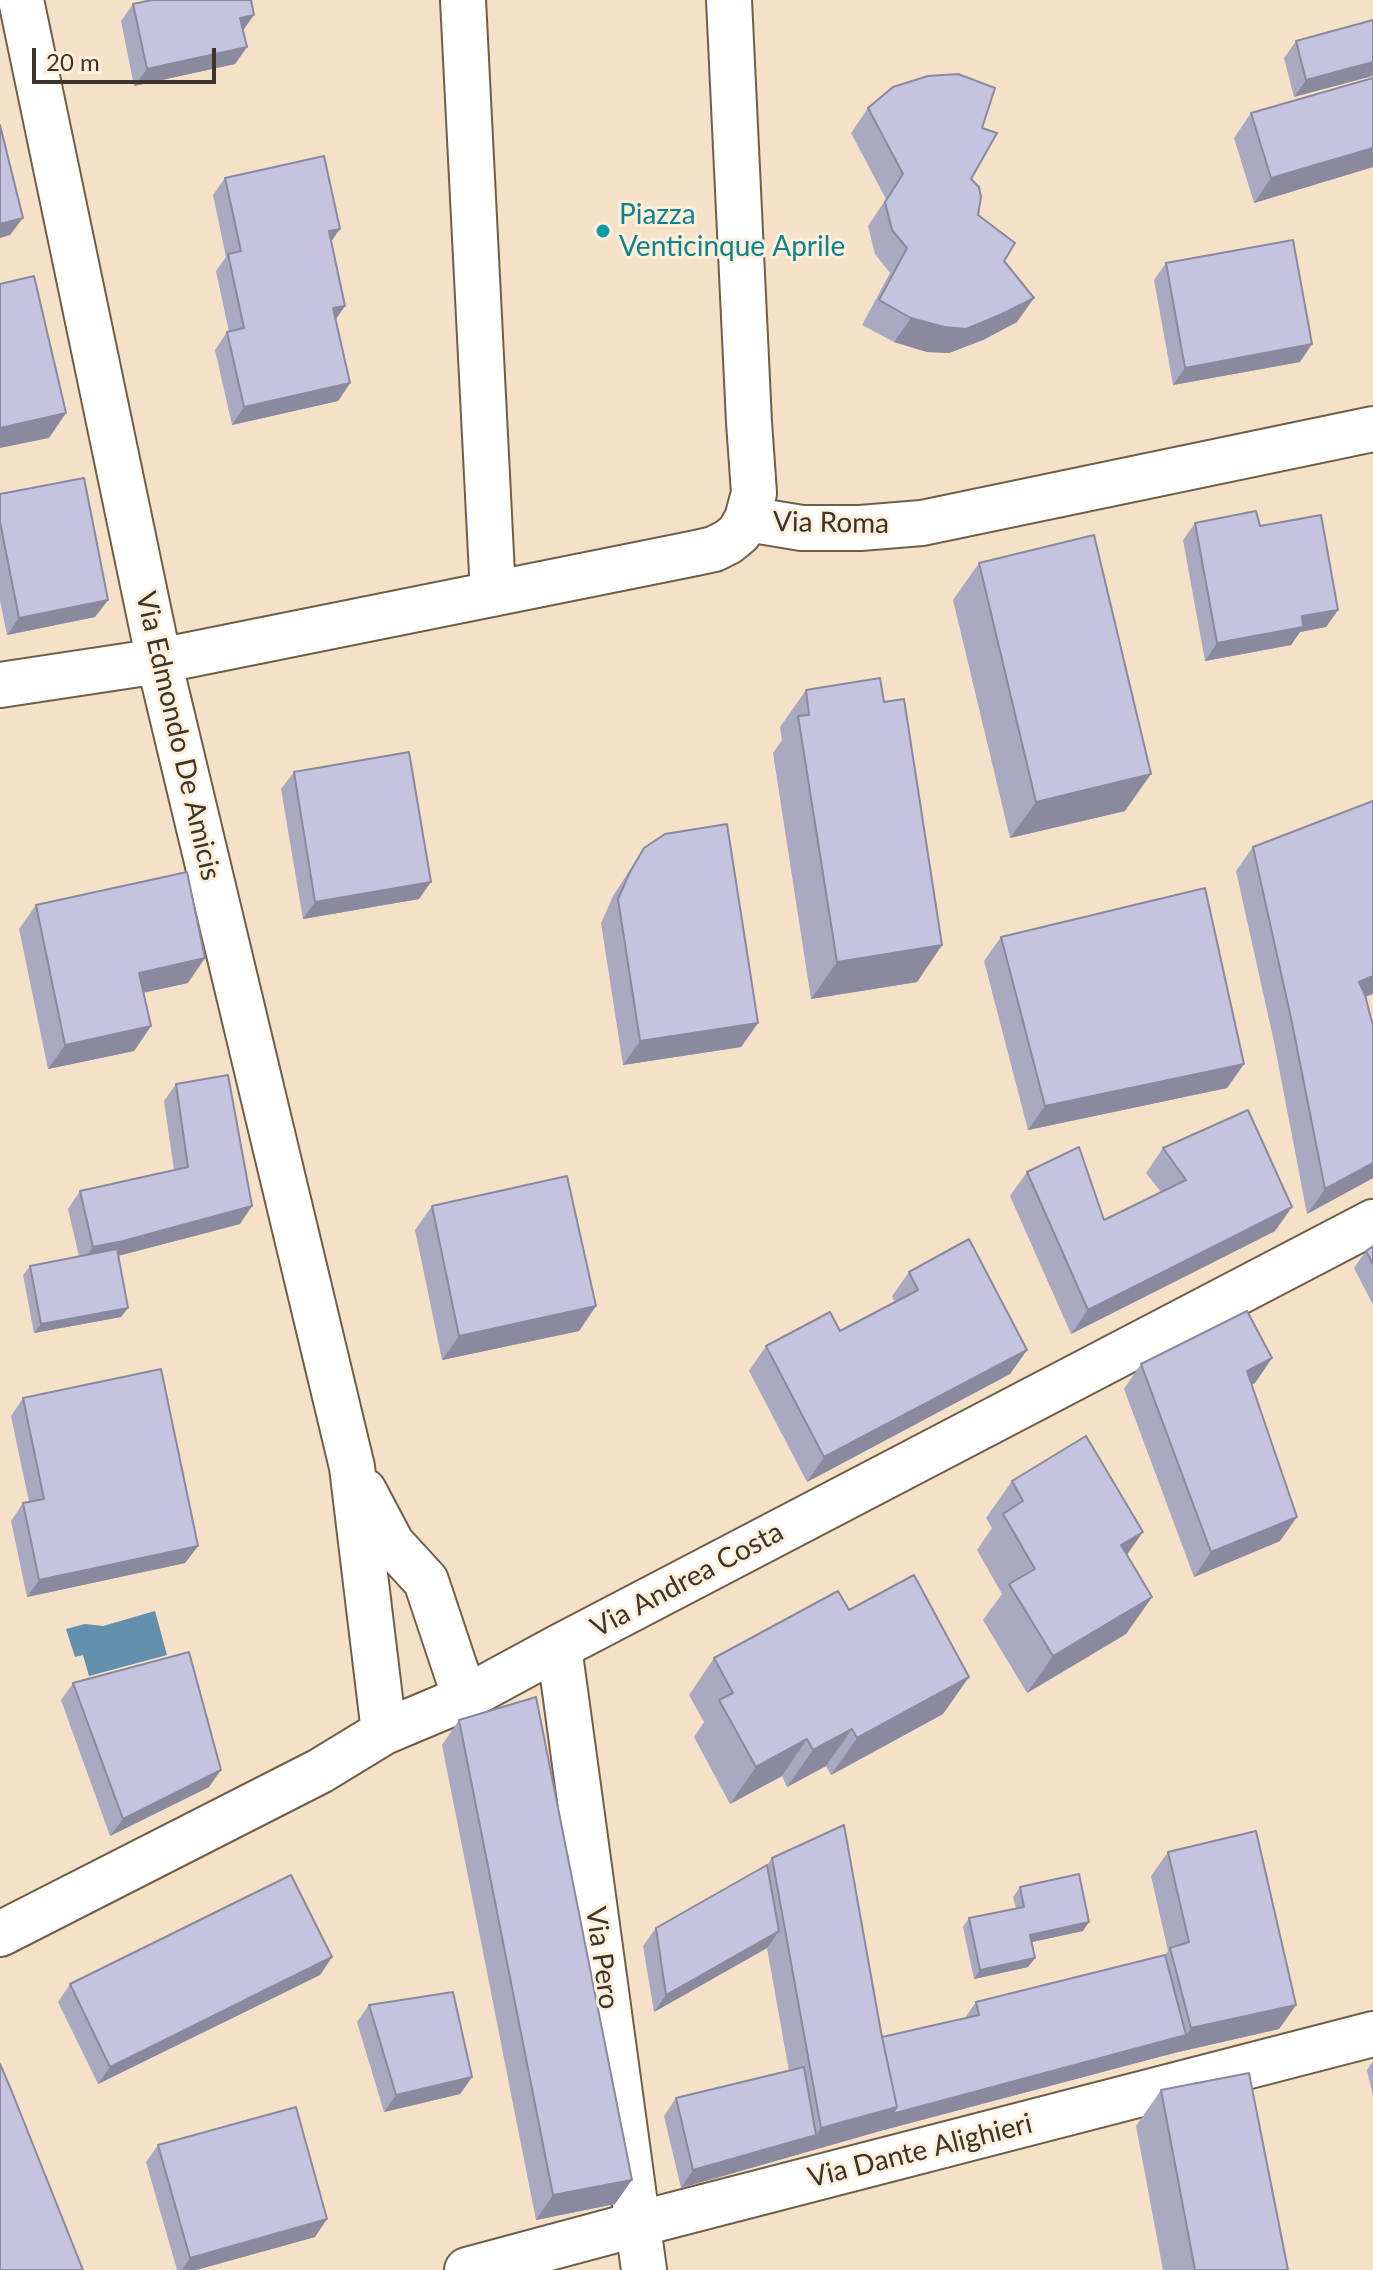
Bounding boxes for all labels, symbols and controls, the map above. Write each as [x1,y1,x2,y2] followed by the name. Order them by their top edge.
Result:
[36,32,220,82] scale bar
[46,47,100,76] text: 20 m
[619,198,845,264] place label: Piazza Venticinque Aprile
[594,222,612,240] marker: Piazza Venticinque Aprile
[773,505,889,541] street label: Via Roma
[128,588,228,884] street label: Via Edmondo De Amicis
[585,1515,789,1645] street label: Via Andrea Costa
[578,1905,626,2011] street label: Via Pero
[804,2107,1036,2195] street label: Via Dante Alighieri

